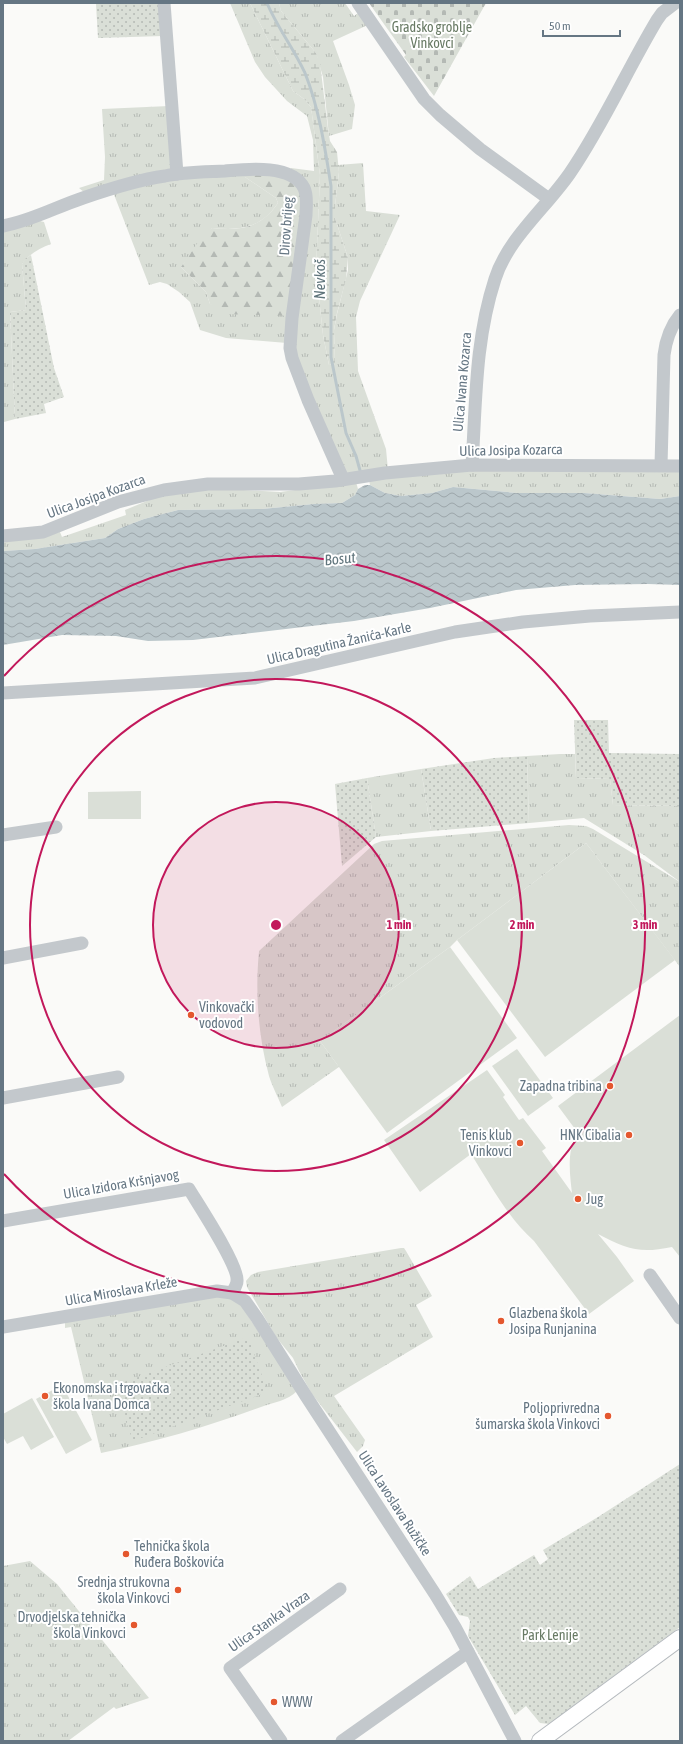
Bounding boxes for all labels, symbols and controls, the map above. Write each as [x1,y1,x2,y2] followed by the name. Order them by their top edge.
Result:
[543,12,620,38] scale bar
[392,19,472,51] park label: Gradsko groblje Vinkovci
[549,19,571,33] text: 50 m
[276,196,296,256] street label: Dirov brijeg
[311,259,328,299] water label: Nevkoš
[450,331,474,433] street label: Ulica Ivana Kozarca
[459,441,563,459] street label: Ulica Josipa Kozarca
[45,471,147,521] street label: Ulica Josipa Kozarca
[324,548,357,569] water label: Bosut
[265,619,413,667] street label: Ulica Dragutina Žanića-Karle
[269,918,283,932] centre of rings
[387,918,411,932] text: 1 min
[510,918,534,932] text: 2 min
[633,918,657,932] text: 3 min
[199,999,254,1031] place label: Vinkovački vodovod
[186,1010,196,1020] marker: Vinkovački vodovod
[520,1078,602,1094] place label: Zapadna tribina
[605,1081,615,1091] marker: Zapadna tribina
[460,1127,512,1159] place label: Tenis klub Vinkovci
[560,1127,621,1143] place label: HNK Cibalia
[624,1130,634,1140] marker: HNK Cibalia
[515,1138,525,1148] marker: Tenis klub Vinkovci
[62,1166,180,1202] street label: Ulica Izidora Kršnjavog
[586,1191,603,1207] place label: Jug
[573,1194,583,1204] marker: Jug
[64,1273,178,1309] street label: Ulica Miroslava Krleže
[509,1305,597,1337] place label: Glazbena škola Josipa Runjanina
[496,1316,506,1326] marker: Glazbena škola Josipa Runjanina
[53,1380,169,1412] place label: Ekonomska i trgovačka škola Ivana Domca
[40,1391,50,1401] marker: Ekonomska i trgovačka škola Ivana Domca
[475,1400,600,1432] place label: Poljoprivredna šumarska škola Vinkovci
[603,1411,613,1421] marker: Poljoprivredna šumarska škola Vinkovci
[355,1448,435,1558] street label: Ulica Lavoslava Ružičke
[134,1538,224,1570] place label: Tehnička škola Ruđera Boškovića
[121,1549,131,1559] marker: Tehnička škola Ruđera Boškovića
[77,1574,170,1606] place label: Srednja strukovna škola Vinkovci
[173,1585,183,1595] marker: Srednja strukovna škola Vinkovci
[225,1587,313,1655] street label: Ulica Stanka Vraza
[17,1609,126,1641] place label: Drvodjelska tehnička škola Vinkovci
[129,1620,139,1630] marker: Drvodjelska tehnička škola Vinkovci
[522,1627,578,1643] park label: Park Lenije
[282,1694,313,1710] place label: WWW
[269,1697,279,1707] marker: WWW

